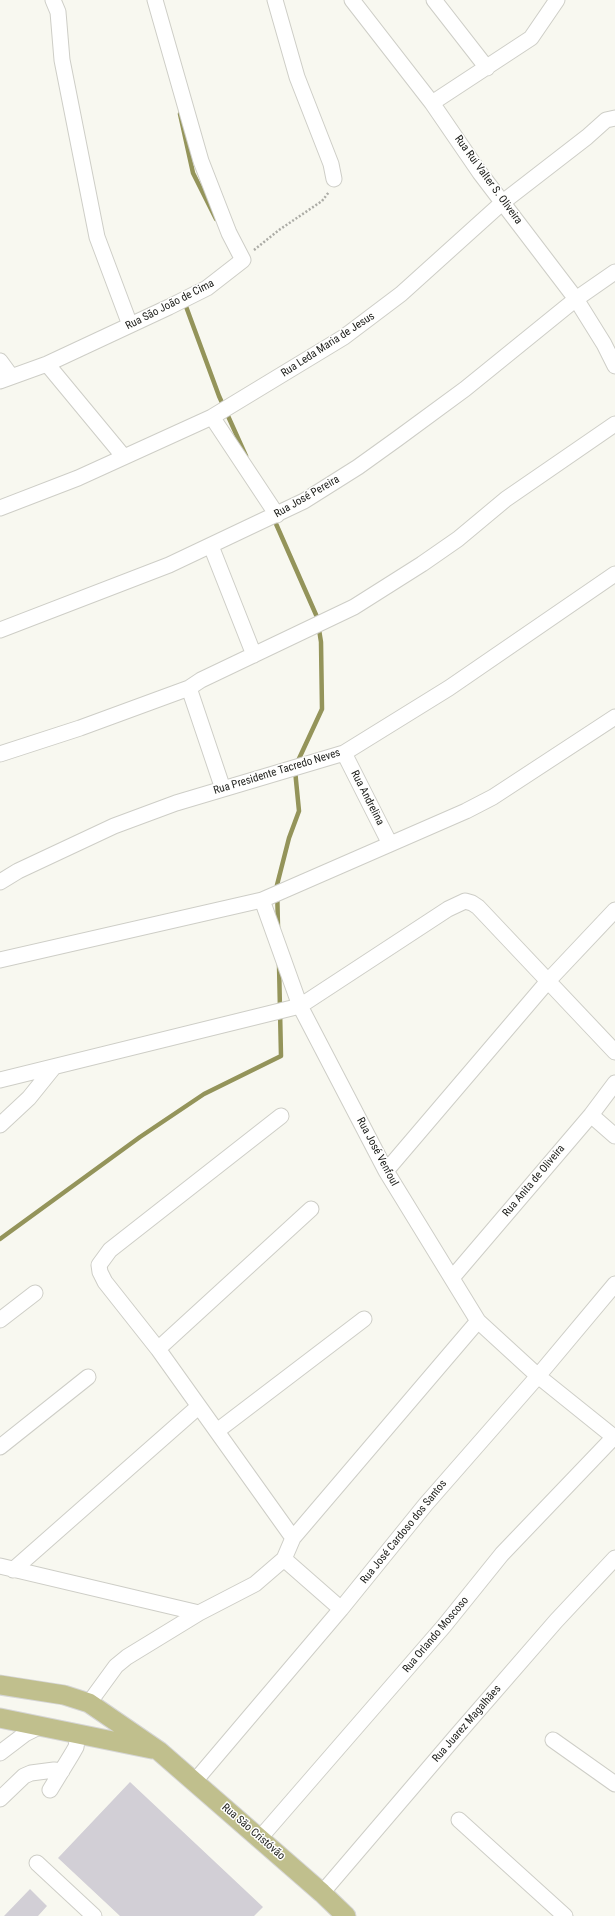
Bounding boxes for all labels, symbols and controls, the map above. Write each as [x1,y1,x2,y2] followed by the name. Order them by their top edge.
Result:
[451,133,525,227] street label: Rua Rui Valter S. Oliveira
[124,277,216,333] street label: Rua São João de Cima
[279,310,377,380] street label: Rua Leda Maria de Jesus
[272,473,342,521] street label: Rua José Pereira
[212,746,342,798] street label: Rua Presidente Tacredo Neves
[347,768,387,828] street label: Rua Andrelina
[353,1115,401,1189] street label: Rua José Venfoul
[500,1142,568,1220] street label: Rua Anita de Oliveira
[358,1477,450,1587] street label: Rua José Cardoso dos Santos
[400,1594,472,1676] street label: Rua Orlando Moscoso
[430,1683,504,1765] street label: Rua Juarez Magalhães
[219,1801,287,1863] street label: Rua São Cristóvão

